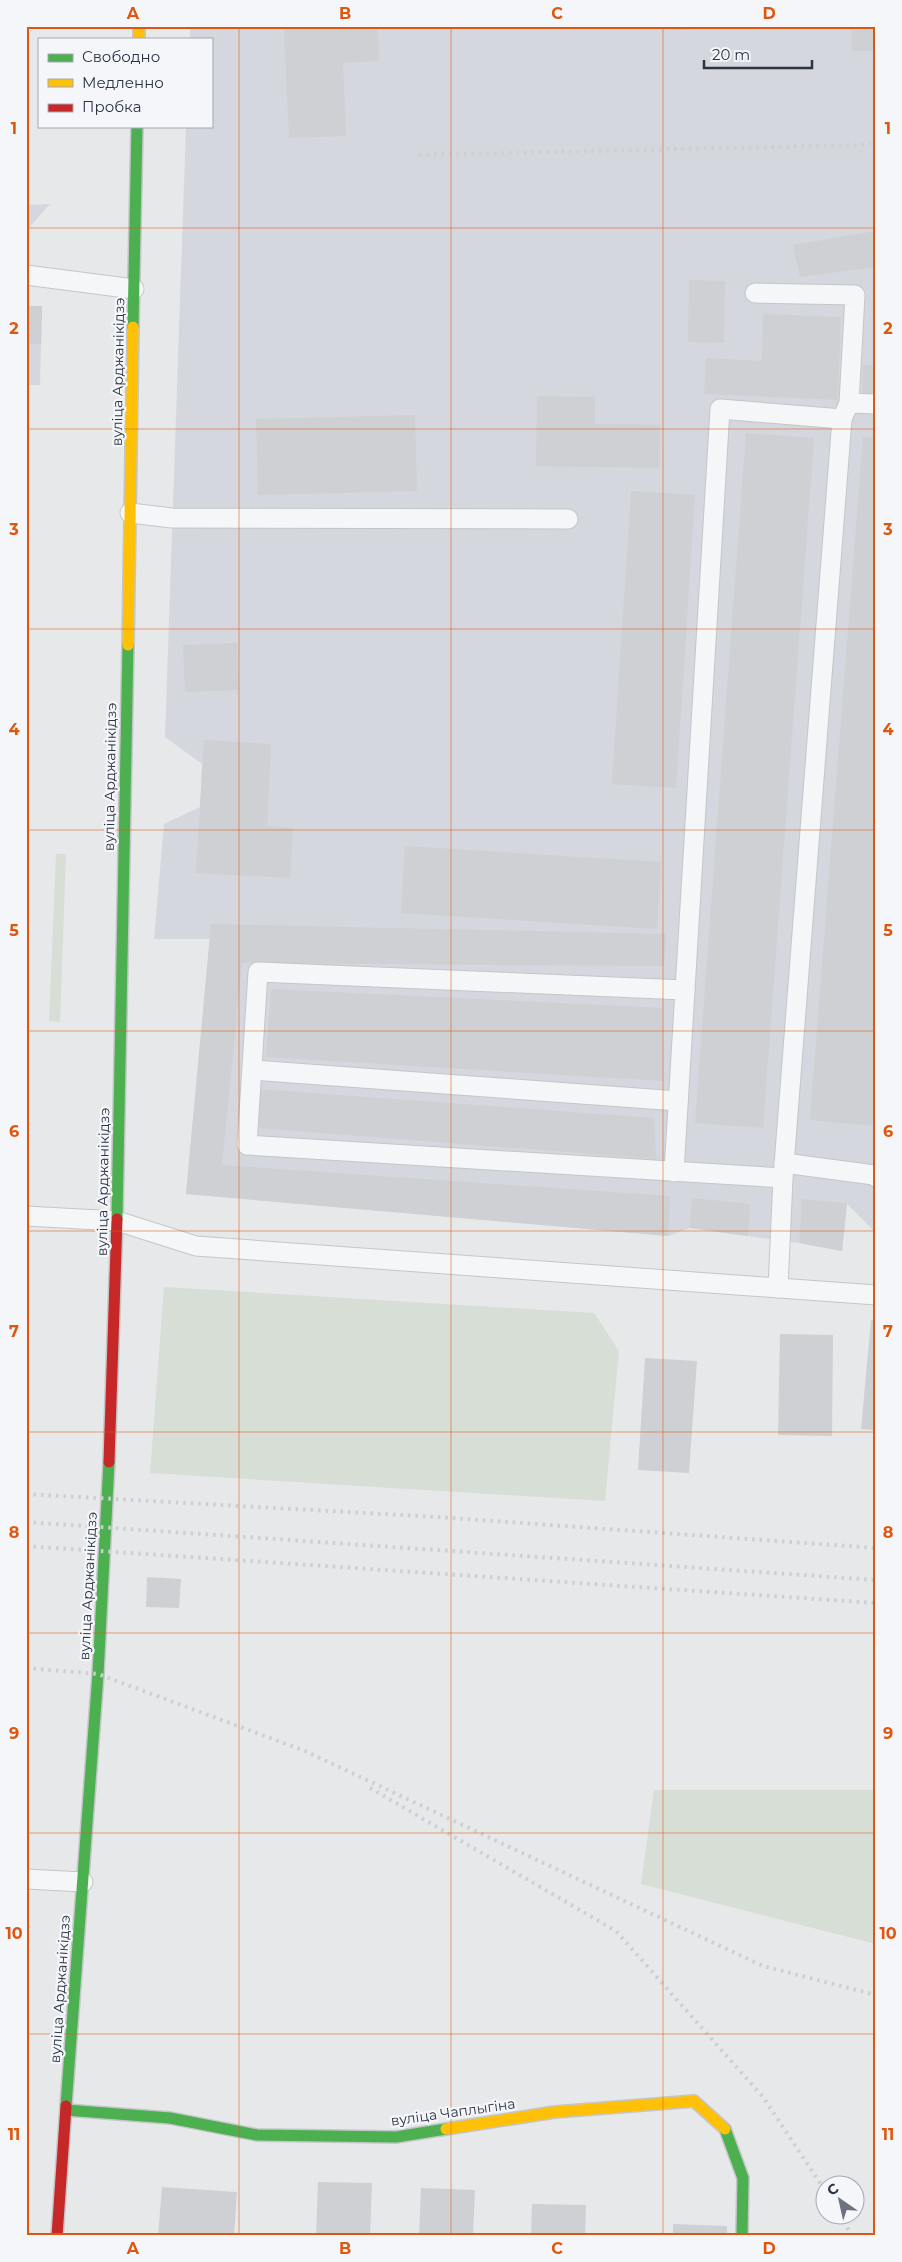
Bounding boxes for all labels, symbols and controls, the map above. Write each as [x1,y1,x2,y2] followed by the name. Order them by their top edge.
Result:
[126,4,140,23] text: A
[339,4,351,23] text: B
[551,4,563,23] text: C
[762,4,776,23] text: D
[38,38,212,128] legend
[704,38,812,70] scale bar
[712,45,750,64] text: 20 m
[82,47,160,66] text: Свободно
[82,73,164,92] text: Медленно
[82,97,141,116] text: Пробка
[11,119,17,138] text: 1
[885,119,891,138] text: 1
[108,298,128,446] street label: вуліца Арджанікідзэ
[9,319,19,338] text: 2
[883,319,893,338] text: 2
[8,520,19,539] text: 3
[882,520,893,539] text: 3
[100,703,120,851] street label: вуліца Арджанікідзэ
[8,720,20,739] text: 4
[882,720,894,739] text: 4
[9,921,19,940] text: 5
[883,921,893,940] text: 5
[93,1108,113,1256] street label: вуліца Арджанікідзэ
[9,1122,19,1141] text: 6
[883,1122,893,1141] text: 6
[9,1322,19,1341] text: 7
[883,1322,893,1341] text: 7
[75,1511,101,1661] street label: вуліца Арджанікідзэ
[9,1523,19,1542] text: 8
[883,1523,893,1542] text: 8
[9,1724,19,1743] text: 9
[883,1724,893,1743] text: 9
[46,1914,74,2064] street label: вуліца Арджанікідзэ
[5,1924,23,1943] text: 10
[879,1924,897,1943] text: 10
[390,2094,516,2130] street label: вуліца Чаплыгіна
[8,2125,20,2144] text: 11
[882,2125,894,2144] text: 11
[814,2174,864,2224] north arrow
[823,2179,842,2200] text: С
[126,2239,140,2258] text: A
[339,2239,351,2258] text: B
[551,2239,563,2258] text: C
[762,2239,776,2258] text: D

